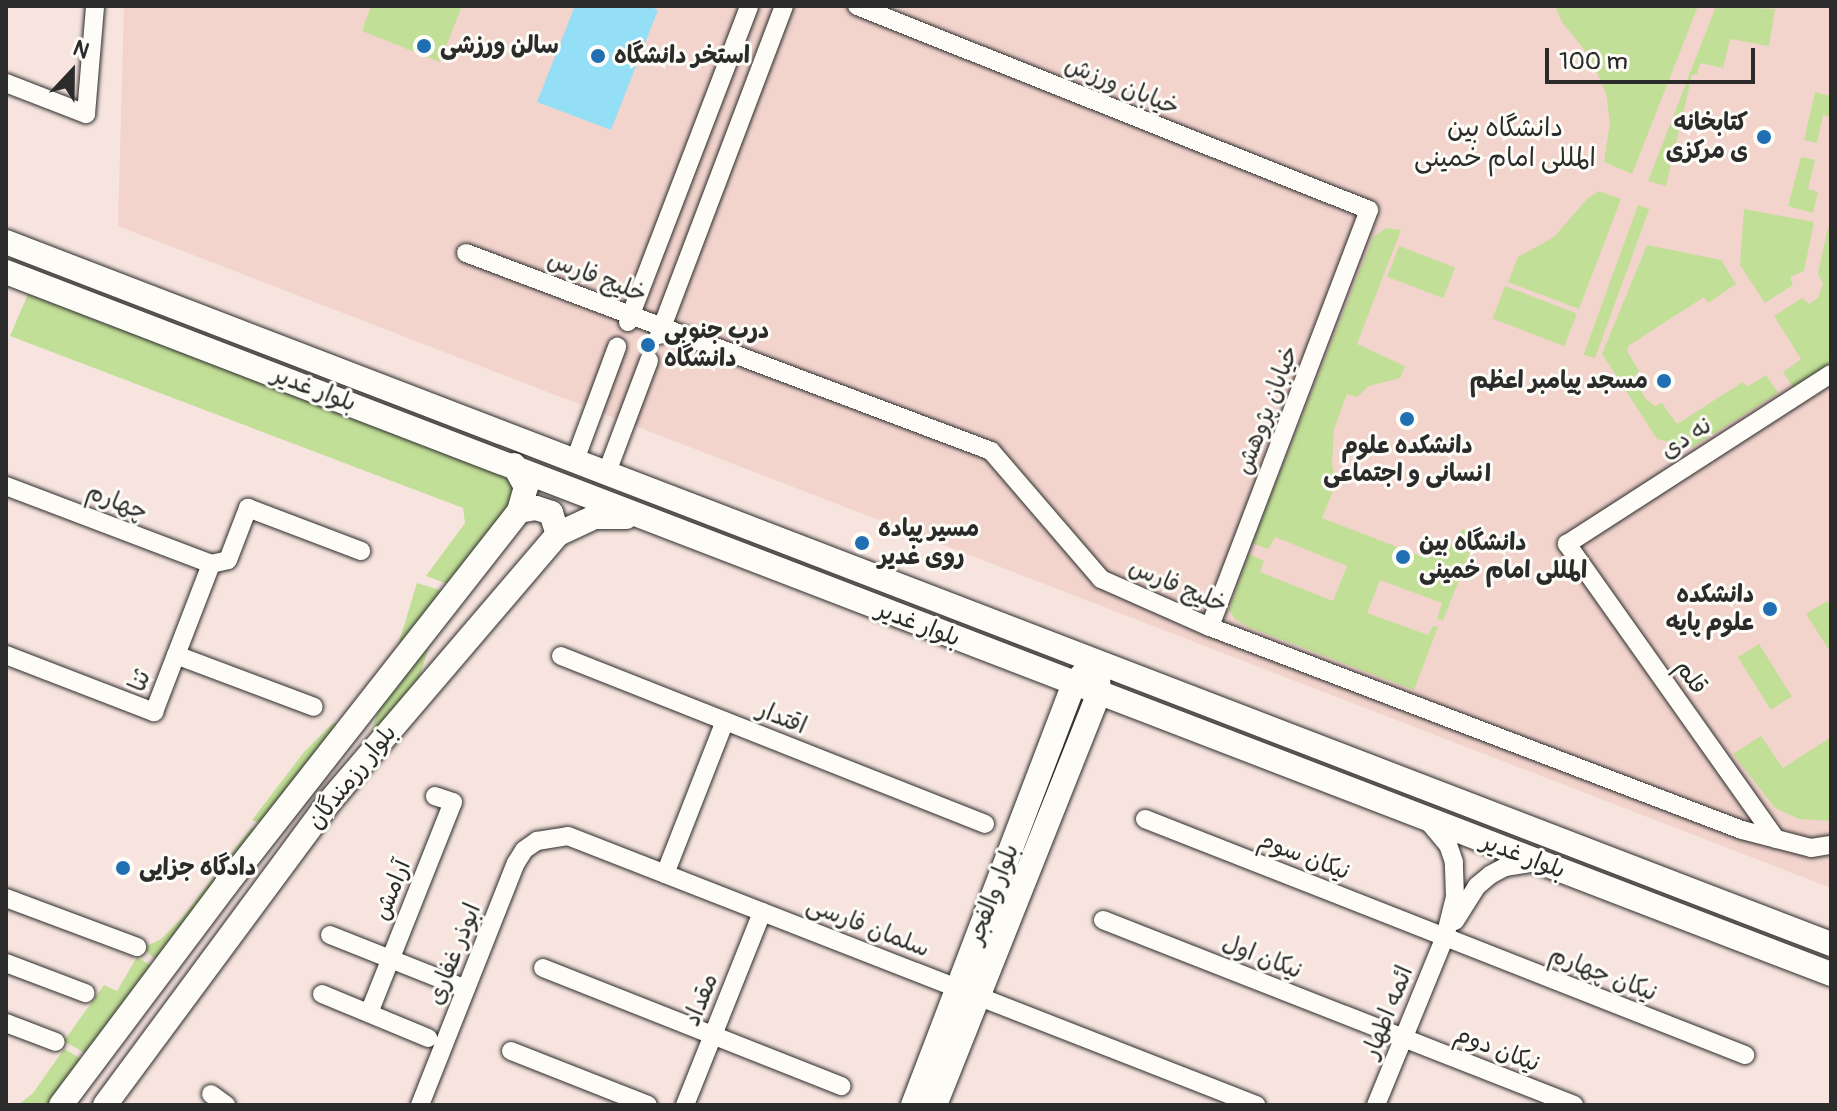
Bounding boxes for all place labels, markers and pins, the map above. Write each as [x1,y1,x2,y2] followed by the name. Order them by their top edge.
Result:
[440,32,559,60] place label: سالن ورزشی
[415,37,433,55] marker: سالن ورزشی
[614,42,750,70] place label: استخر دانشگاه
[589,47,607,65] marker: استخر دانشگاه
[1666,109,1748,165] place label: کتابخانه ی مرکزی
[1755,128,1773,146] marker: کتابخانه ی مرکزی
[664,317,769,373] place label: درب جنوبی دانشگاه
[639,336,657,354] marker: درب جنوبی دانشگاه
[1470,367,1648,395] place label: مسجد پیامبر اعظم
[1655,372,1673,390] marker: مسجد پیامبر اعظم
[1398,410,1416,428] marker: دانشکده علوم انسانی و اجتماعی
[1323,432,1491,488] place label: دانشکده علوم انسانی و اجتماعی
[878,515,979,571] place label: مسیر پیاده روی غدیر
[1419,529,1587,585] place label: دانشگاه بین المللی امام خمینی
[853,534,871,552] marker: مسیر پیاده روی غدیر
[1394,548,1412,566] marker: دانشگاه بین المللی امام خمینی
[1666,581,1754,637] place label: دانشکده علوم پایه
[1761,600,1779,618] marker: دانشکده علوم پایه
[139,854,256,882] place label: دادگاه جزایی
[114,859,132,877] marker: دادگاه جزایی

